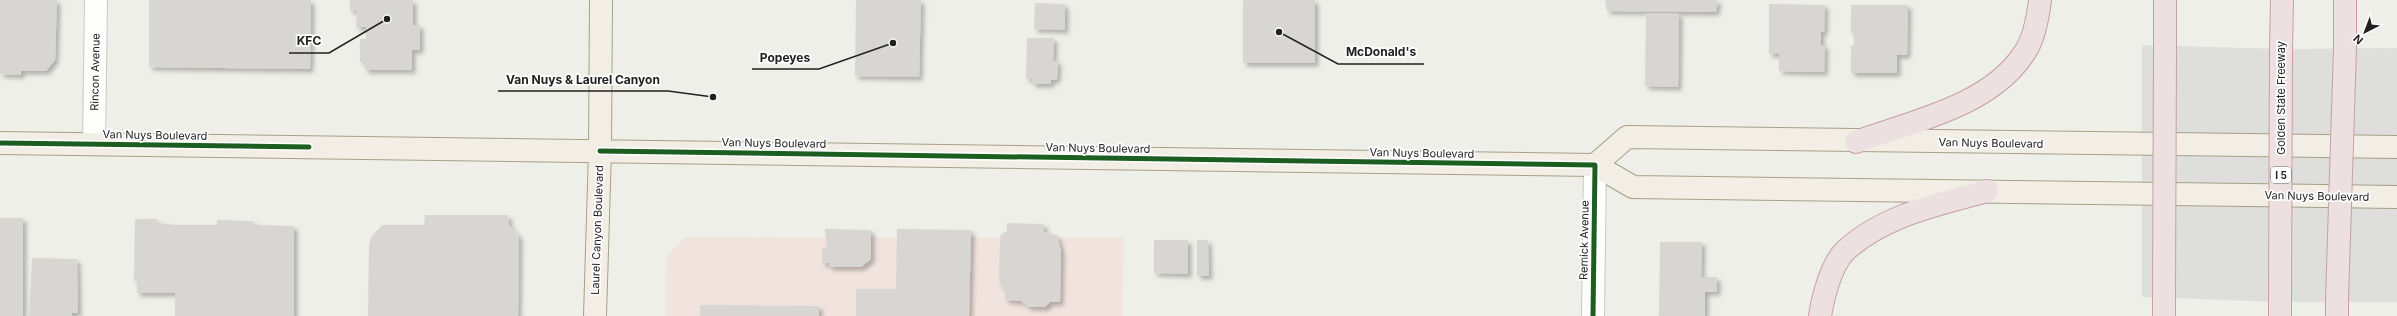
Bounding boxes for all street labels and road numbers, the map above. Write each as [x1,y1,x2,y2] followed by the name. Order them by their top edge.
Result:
[87,33,103,111] street label: Rincon Avenue
[2274,41,2288,155] street label: Golden State Freeway
[102,127,208,143] street label: Van Nuys Boulevard
[721,135,827,151] street label: Van Nuys Boulevard
[1938,135,2044,151] street label: Van Nuys Boulevard
[1045,140,1151,156] street label: Van Nuys Boulevard
[1369,145,1475,161] street label: Van Nuys Boulevard
[588,165,606,295] street label: Laurel Canyon Boulevard
[2271,167,2291,183] road number: I 5
[2264,188,2370,204] street label: Van Nuys Boulevard
[1576,200,1592,280] street label: Remick Avenue

